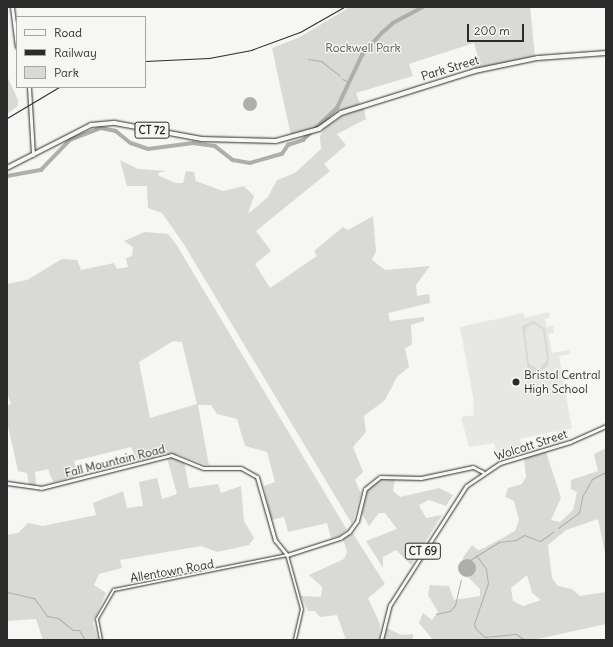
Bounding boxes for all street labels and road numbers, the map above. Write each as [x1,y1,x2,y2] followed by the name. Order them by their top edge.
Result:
[419,52,481,84] street label: Park Street
[134,121,170,139] road number: CT 72
[493,426,569,464] street label: Wolcott Street
[63,442,167,480] street label: Fall Mountain Road
[404,542,442,560] road number: CT 69
[129,557,215,585] street label: Allentown Road

